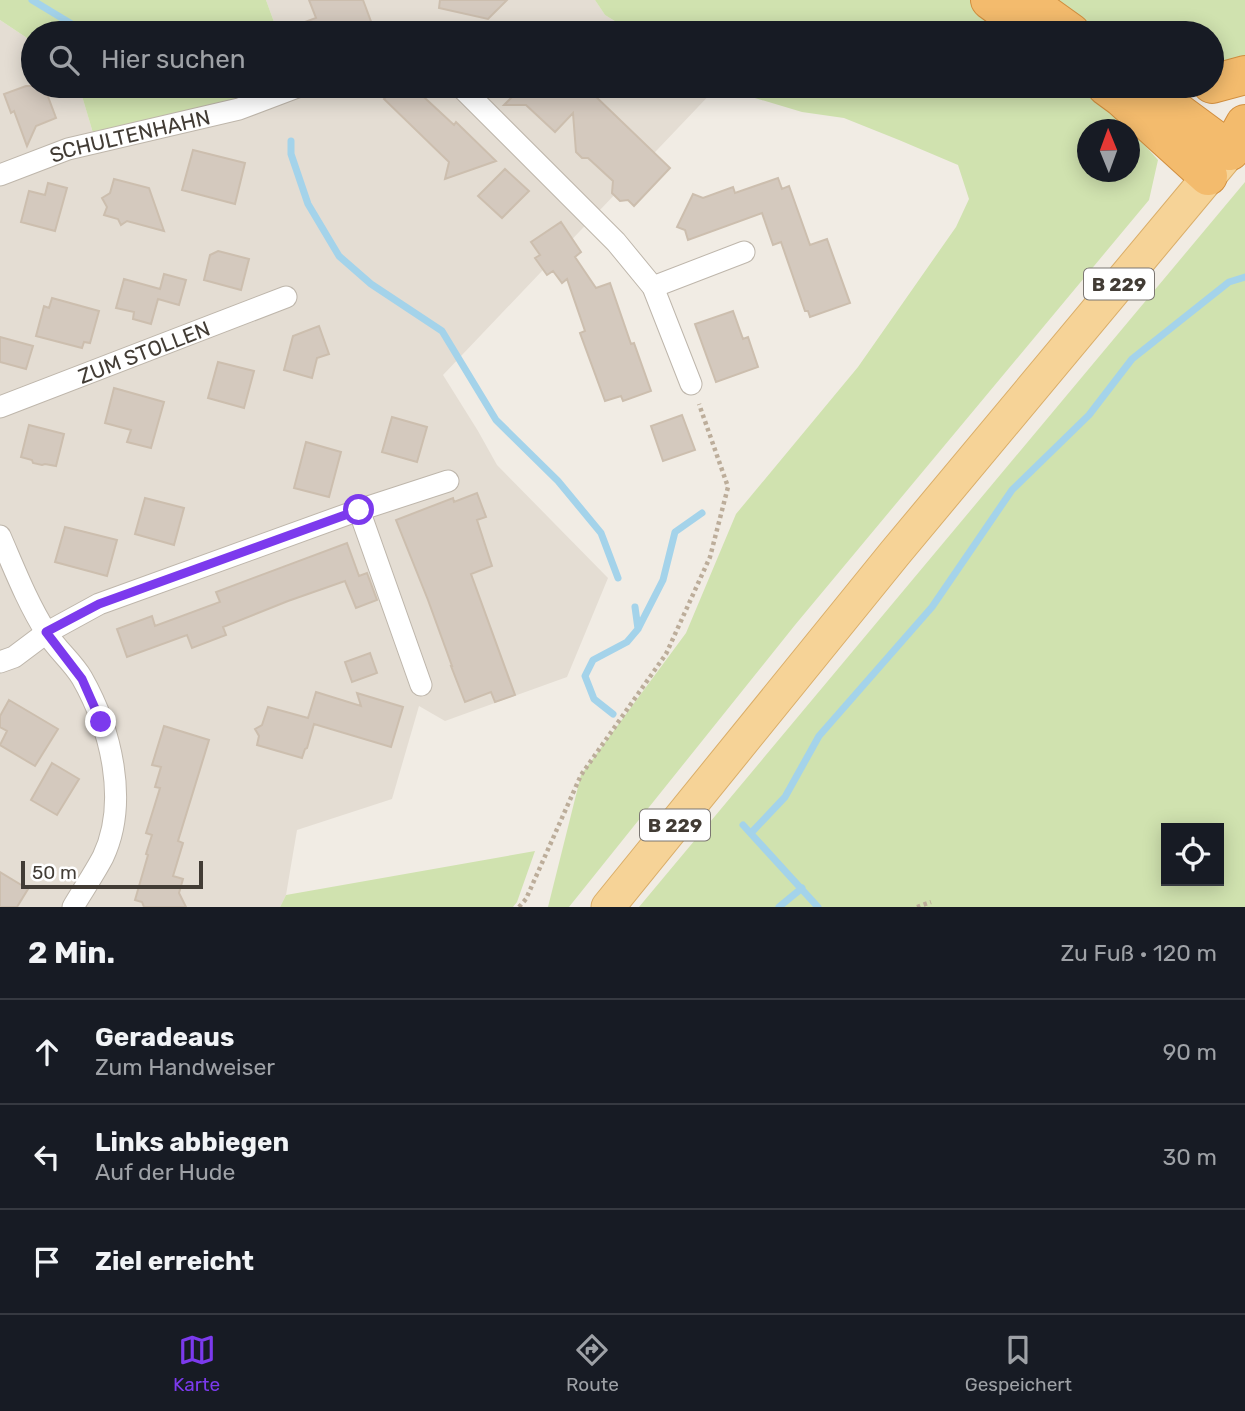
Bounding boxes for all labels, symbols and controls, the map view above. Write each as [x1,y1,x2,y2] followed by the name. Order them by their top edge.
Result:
[21,21,1224,98] search box
[45,41,83,79] icon: search
[101,44,246,75] text: Hier suchen
[46,104,212,167] street label: SCHULTENHAHN
[1077,119,1140,182] north arrow
[1084,268,1154,300] road number: B 229
[74,315,213,388] street label: ZUM STOLLEN
[343,494,374,525] route start
[85,706,116,737] route end
[640,810,710,840] road number: B 229
[1161,823,1224,886] map controls
[1161,823,1224,886] button: locate
[21,858,203,890] scale bar
[32,861,77,884] text: 50 m
[28,935,115,971] text: 2 Min.
[1061,939,1217,967] text: Zu Fuß · 120 m
[95,1022,234,1053] text: Geradeaus
[28,1033,66,1071] icon: ahead
[1163,1038,1217,1066] text: 90 m
[95,1053,275,1081] text: Zum Handweiser
[95,1127,289,1158] text: Links abbiegen
[28,1138,66,1176] icon: left
[1162,1143,1217,1171] text: 30 m
[95,1158,235,1186] text: Auf der Hude
[28,1243,66,1281] icon: arrive
[95,1246,254,1277] text: Ziel erreicht
[173,1331,220,1396] tab: Karte
[566,1331,619,1396] tab: Route
[965,1331,1072,1396] tab: Gespeichert

